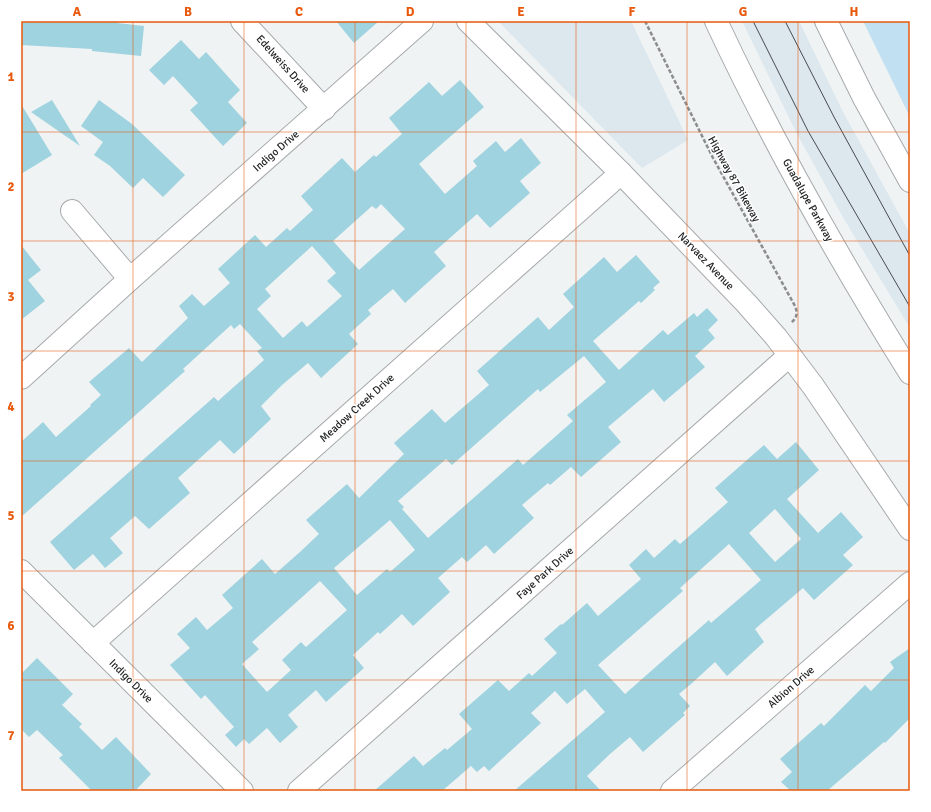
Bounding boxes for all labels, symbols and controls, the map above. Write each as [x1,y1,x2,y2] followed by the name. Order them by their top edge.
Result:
[73,4,82,20] text: A
[184,4,192,20] text: B
[295,4,303,20] text: C
[406,4,415,20] text: D
[517,4,525,20] text: E
[629,4,636,20] text: F
[739,4,747,20] text: G
[850,4,858,20] text: H
[254,32,312,96] street label: Edelweiss Drive
[7,69,15,85] text: 1
[250,128,302,174] street label: Indigo Drive
[705,134,763,225] street label: Highway 87 Bikeway
[780,156,837,244] street label: Guadalupe Parkway
[7,179,15,195] text: 2
[675,229,737,293] street label: Narvaez Avenue
[7,289,15,305] text: 3
[317,371,397,445] street label: Meadow Creek Drive
[7,399,15,415] text: 4
[7,508,15,524] text: 5
[514,544,576,602] street label: Faye Park Drive
[7,618,15,634] text: 6
[106,656,156,706] street label: Indigo Drive
[765,663,817,711] street label: Albion Drive
[7,728,15,744] text: 7

